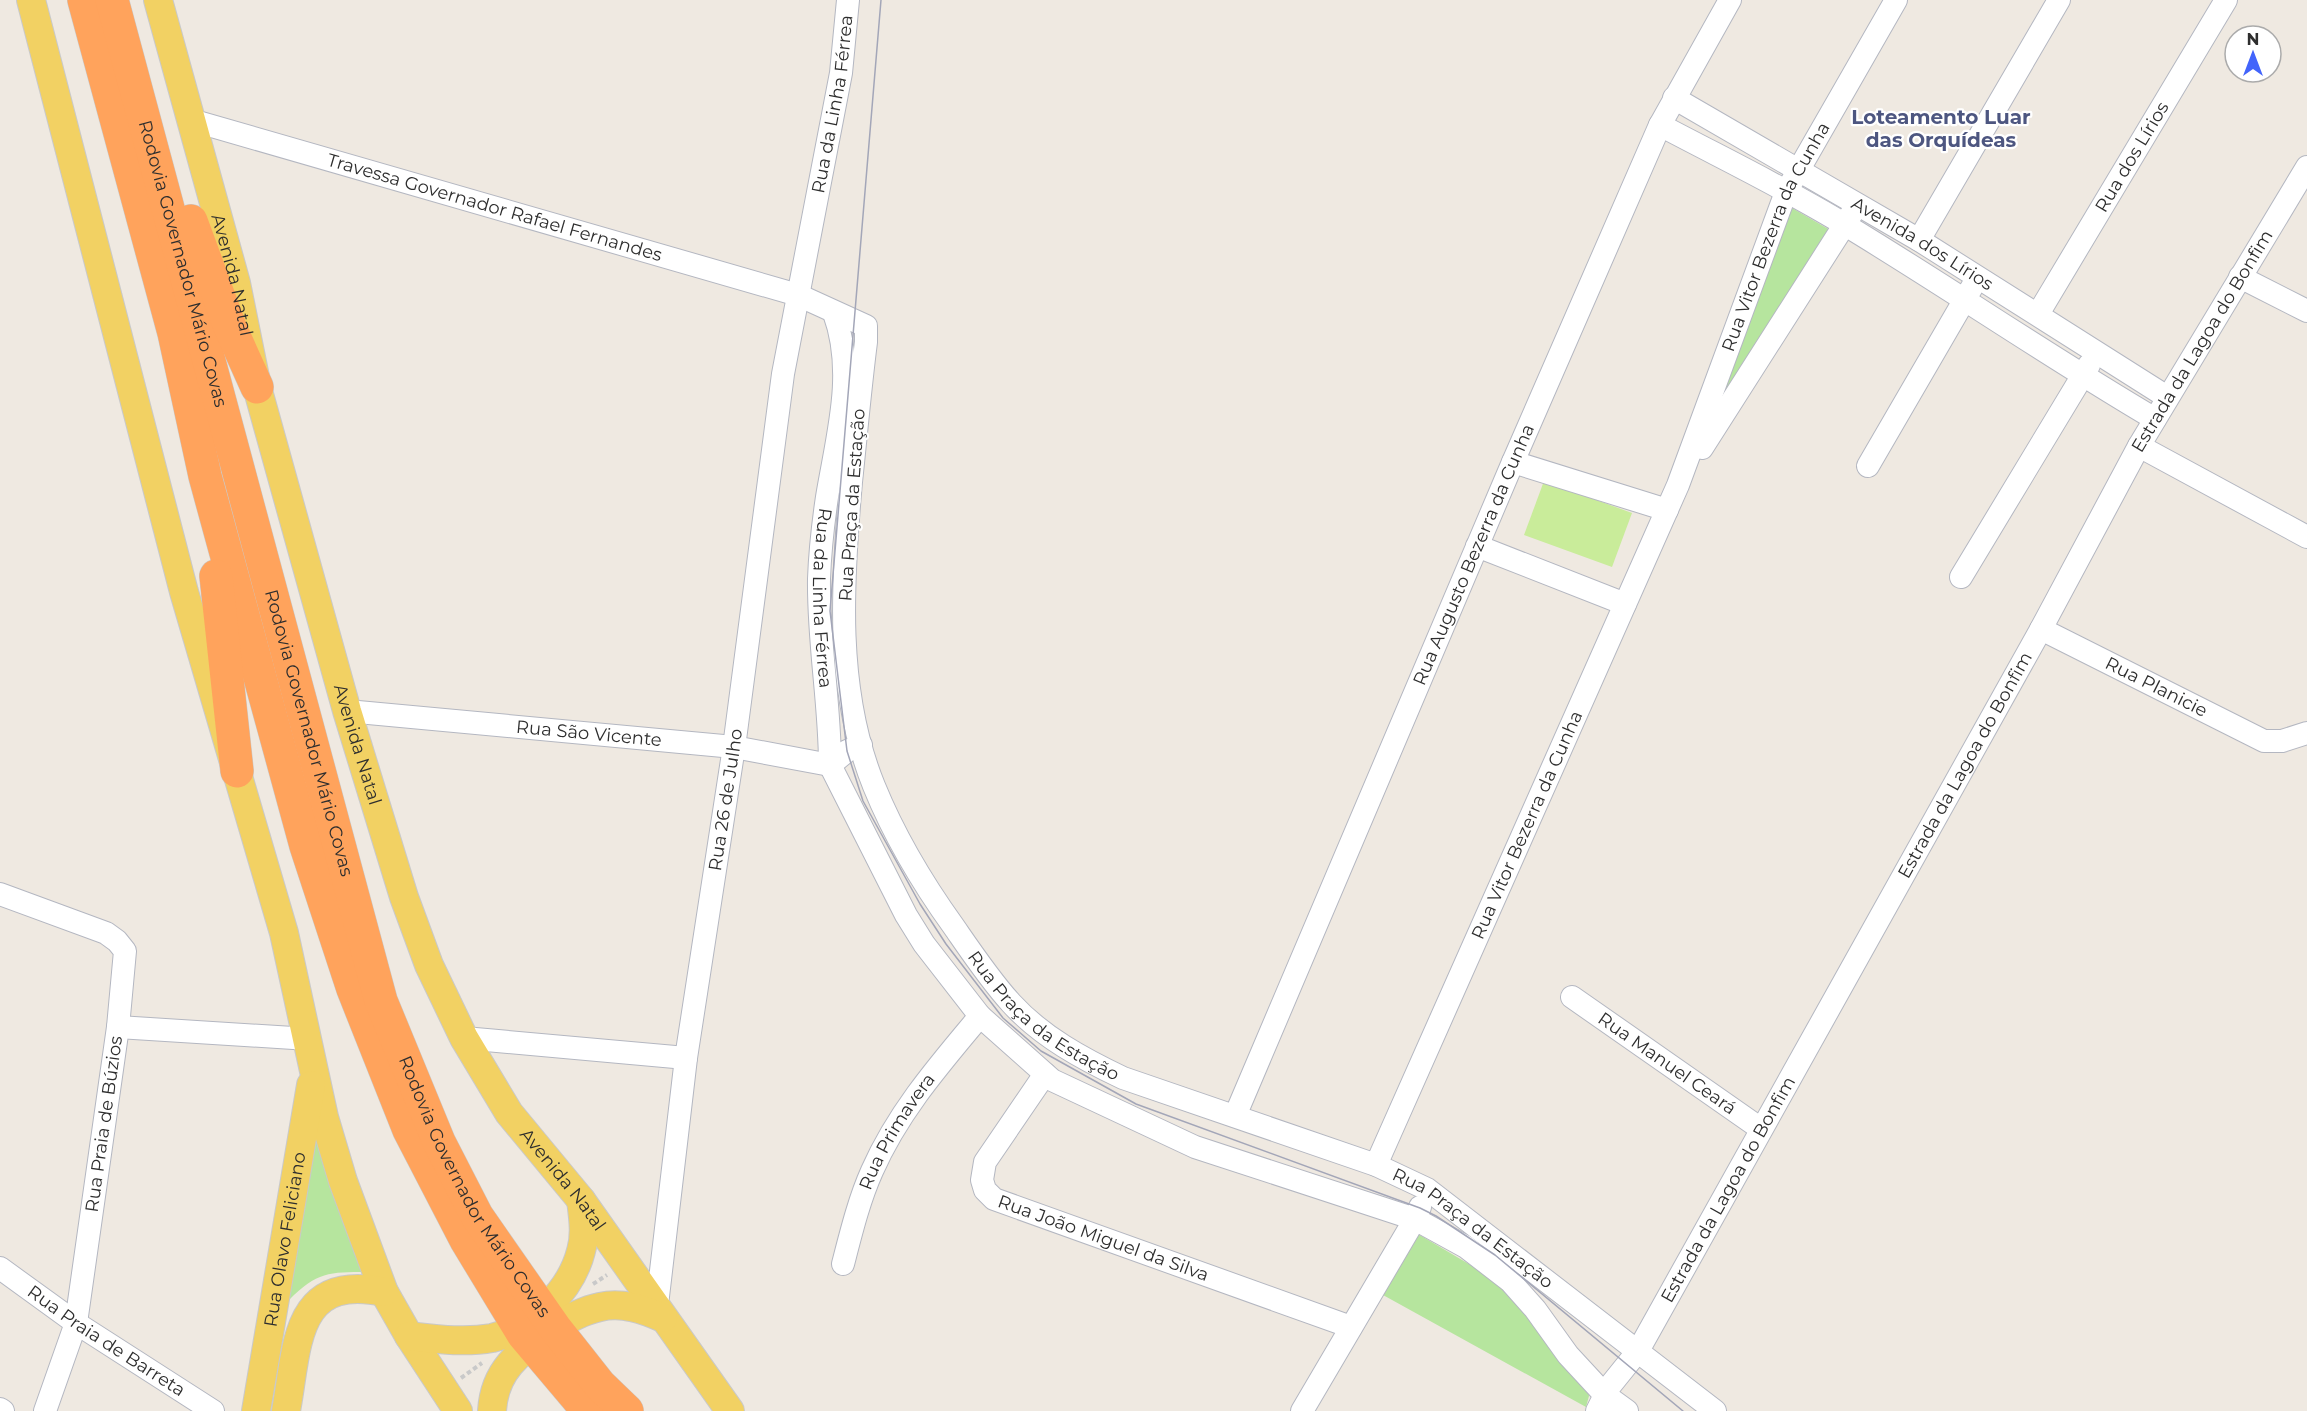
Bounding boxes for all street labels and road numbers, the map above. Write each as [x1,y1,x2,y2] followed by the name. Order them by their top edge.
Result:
[807,14,857,195] street label: Rua da Linha Férrea
[2090,98,2174,216] street label: Rua dos Lírios
[134,118,232,410] street label: Rodovia Governador Mário Covas
[1717,118,1835,355] street label: Rua Vitor Bezerra da Cunha
[325,149,665,266] street label: Travessa Governador Rafael Fernandes
[1848,192,1998,295] street label: Avenida dos Lírios
[207,212,257,338] street label: Avenida Natal
[2127,226,2278,456] street label: Estrada da Lagoa do Bonfim
[834,408,870,602] street label: Rua Praça da Estação
[1408,421,1539,689] street label: Rua Augusto Bezerra da Cunha
[808,507,837,689] street label: Rua da Linha Férrea
[260,587,358,879] street label: Rodovia Governador Mário Covas
[1893,648,2037,882] street label: Estrada da Lagoa do Bonfim
[2101,652,2211,722] street label: Rua Planicie
[329,682,386,808] street label: Avenida Natal
[1467,707,1587,943] street label: Rua Vitor Bezerra da Cunha
[515,716,663,751] street label: Rua São Vicente
[704,727,747,872] street label: Rua 26 de Julho
[963,947,1123,1086] street label: Rua Praça da Estação
[1594,1008,1741,1119] street label: Rua Manuel Ceará
[81,1034,127,1214] street label: Rua Praia de Búzios
[394,1053,555,1322] street label: Rodovia Governador Mário Covas
[854,1069,940,1193] street label: Rua Primavera
[1656,1072,1800,1307] street label: Estrada da Lagoa do Bonfim
[515,1124,610,1235] street label: Avenida Natal
[259,1150,311,1329] street label: Rua Olavo Feliciano
[1389,1163,1558,1293] street label: Rua Praça da Estação
[995,1190,1212,1286] street label: Rua João Miguel da Silva
[23,1281,189,1401] street label: Rua Praia de Barreta

